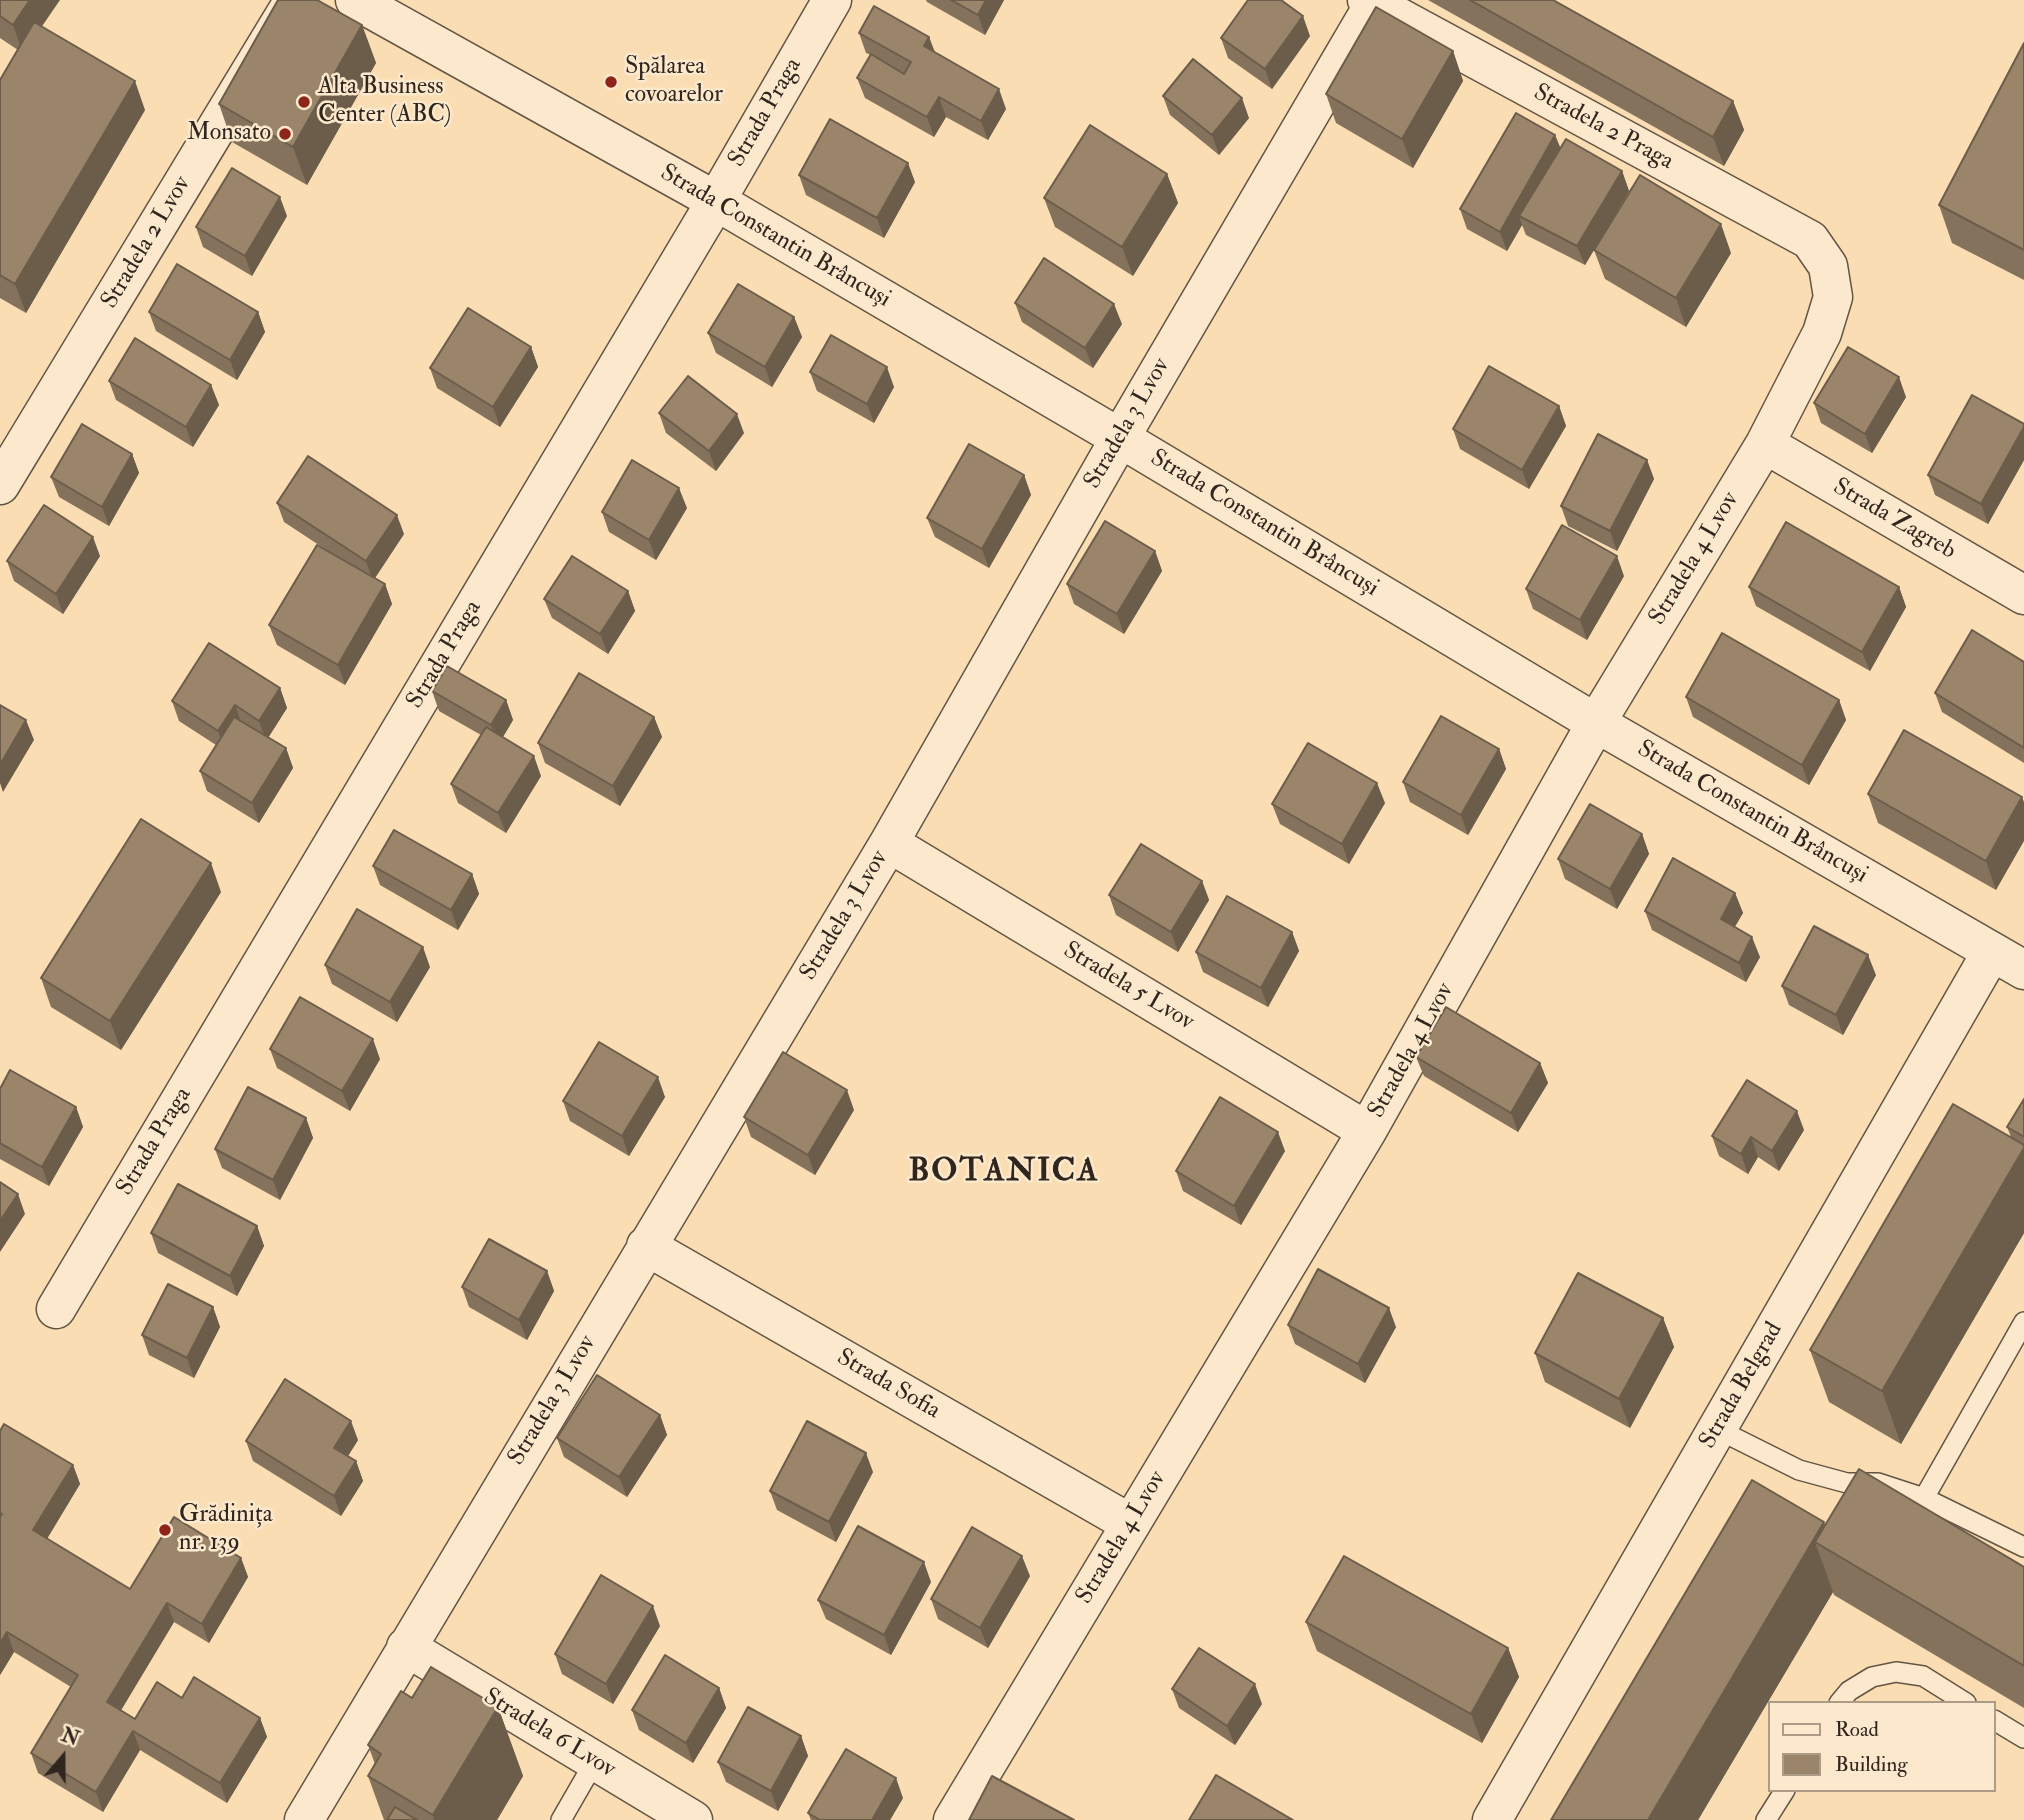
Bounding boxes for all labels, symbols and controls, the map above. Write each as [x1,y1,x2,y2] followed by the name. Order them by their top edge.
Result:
[723,53,809,173] street label: Strada Praga
[625,54,723,110] place label: Spălarea covoarelor
[318,74,451,130] place label: Alta Business Center (ABC)
[603,74,619,90] marker: Spălarea covoarelor
[1528,79,1678,177] street label: Stradela 2 Praga
[296,94,312,110] marker: Alta Business Center (ABC)
[187,120,271,148] place label: Monsato
[277,126,293,142] marker: Monsato
[655,159,895,315] street label: Strada Constantin Brâncuși
[96,172,198,314] street label: Stradela 2 Lvov
[1079,354,1177,494] street label: Stradela 3 Lvov
[1145,444,1383,604] street label: Strada Constantin Brâncuși
[1827,473,1961,567] street label: Strada Zagreb
[1644,487,1746,631] street label: Stradela 4 Lvov
[402,596,488,714] street label: Strada Praga
[1632,735,1872,891] street label: Strada Constantin Brâncuși
[795,846,895,986] street label: Stradela 3 Lvov
[1057,937,1199,1037] street label: Stradela 5 Lvov
[1363,978,1461,1124] street label: Stradela 4 Lvov
[112,1083,198,1201] street label: Strada Praga
[909,1154,1099,1192] district label: BOTANICA
[1694,1318,1790,1454] street label: Strada Belgrad
[503,1331,603,1471] street label: Stradela 3 Lvov
[831,1344,945,1426] street label: Strada Sofia
[1071,1466,1173,1610] street label: Stradela 4 Lvov
[179,1502,273,1558] place label: Grădinița nr. 139
[157,1522,173,1538] marker: Grădinița nr. 139
[478,1683,620,1785] street label: Stradela 6 Lvov
[1769,1701,1996,1792] legend
[1835,1716,1879,1743] text: Road
[28,1722,98,1792] north arrow
[58,1723,82,1751] text: N
[1835,1751,1908,1778] text: Building

